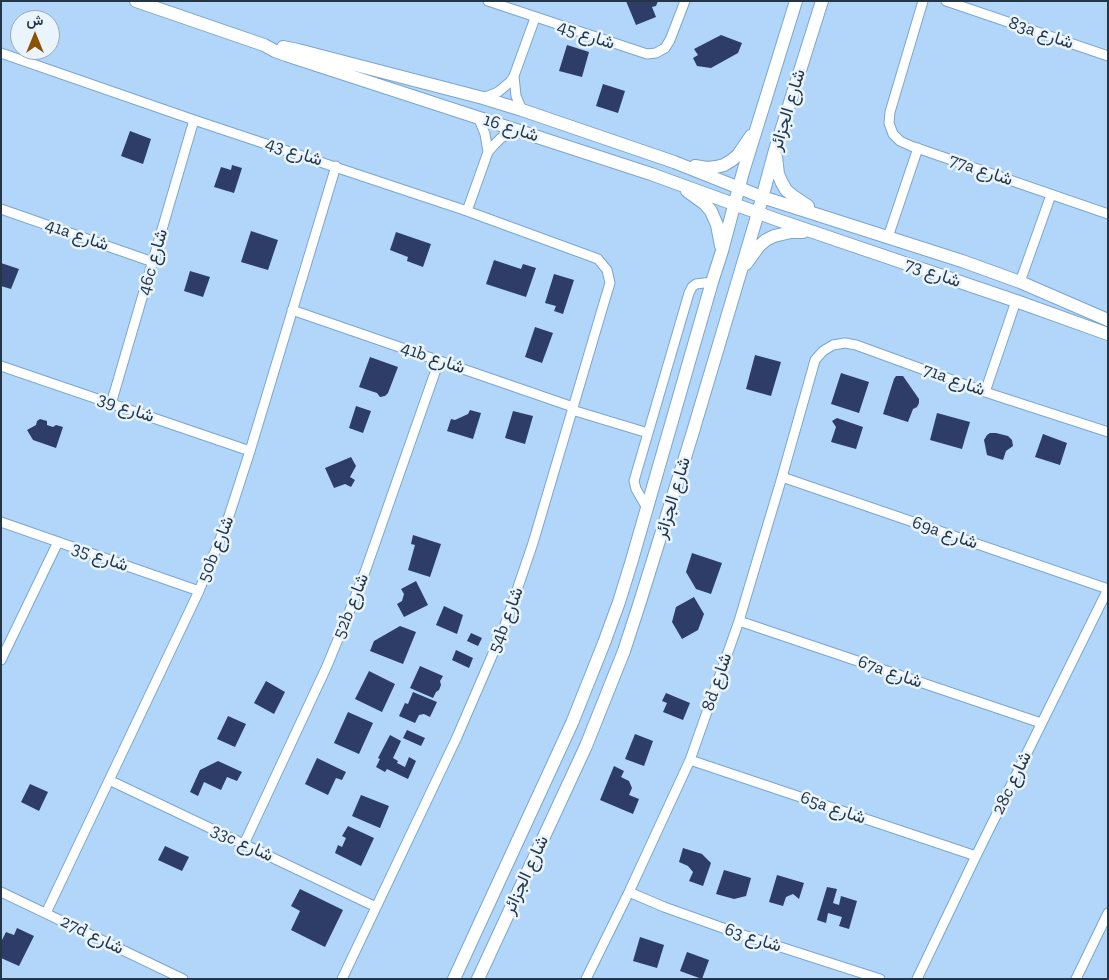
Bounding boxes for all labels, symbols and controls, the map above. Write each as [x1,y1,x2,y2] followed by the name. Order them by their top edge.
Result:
[10,10,60,60] north arrow
[27,12,43,29] text: ش
[1006,12,1076,54] street label: 83a شارع
[555,16,617,54] street label: شارع 45
[765,67,811,153] street label: شارع الجزائر
[481,109,541,147] street label: شارع 16
[263,133,325,171] street label: شارع 43
[946,149,1016,191] street label: 77a شارع
[42,214,112,256] street label: 41a شارع
[133,226,173,298] street label: 46c شارع
[902,253,964,293] street label: شارع 73
[398,337,468,379] street label: 41b شارع
[920,359,988,401] street label: 71a شارع
[95,388,157,428] street label: شارع 39
[650,455,696,541] street label: شارع الجزائر
[909,512,981,554] street label: 69a شارع
[193,513,239,585] street label: 50b شارع
[69,537,131,577] street label: شارع 35
[328,570,374,642] street label: 52b شارع
[484,584,528,656] street label: 54b شارع
[697,650,737,714] street label: 8d شارع
[855,651,925,693] street label: 67a شارع
[987,748,1037,818] street label: 28c شارع
[797,787,869,829] street label: 65a شارع
[207,819,277,867] street label: 33c شارع
[498,832,554,918] street label: شارع الجزائر
[57,910,127,960] street label: 27d شارع
[722,919,784,957] street label: شارع 63

